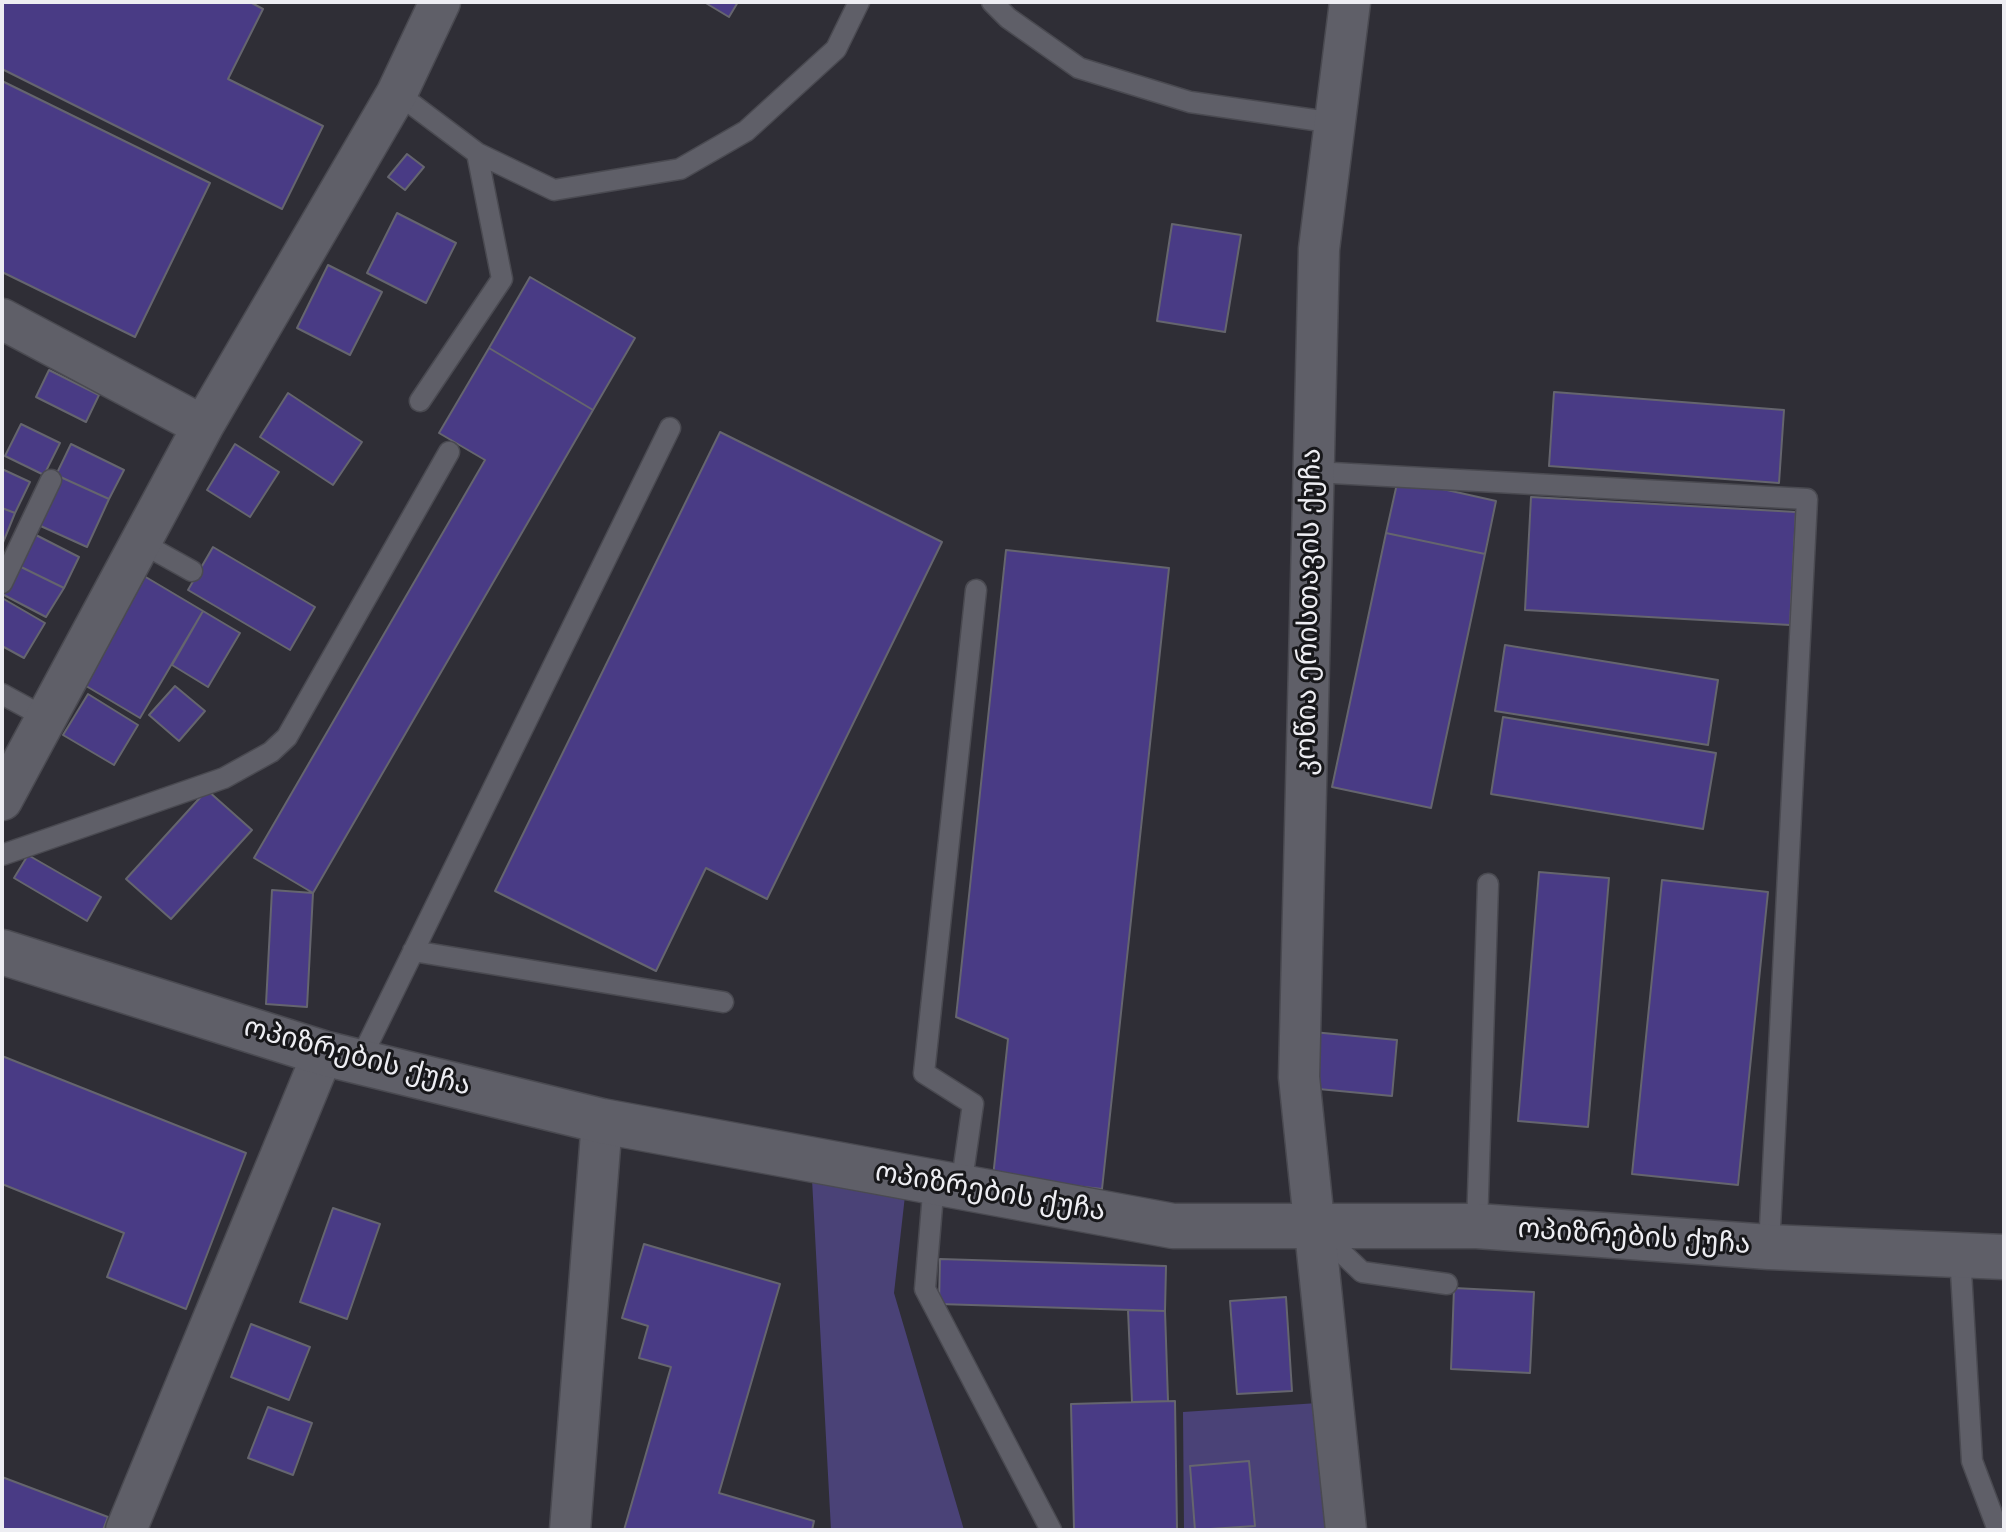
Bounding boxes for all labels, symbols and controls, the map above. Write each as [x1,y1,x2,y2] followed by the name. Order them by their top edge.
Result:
[1290,448,1330,776] street label: კოწია ერისთავის ქუჩა
[240,1012,474,1104] street label: ოპიზრების ქუჩა
[872,1156,1108,1230] street label: ოპიზრების ქუჩა
[1516,1213,1752,1263] street label: ოპიზრების ქუჩა

